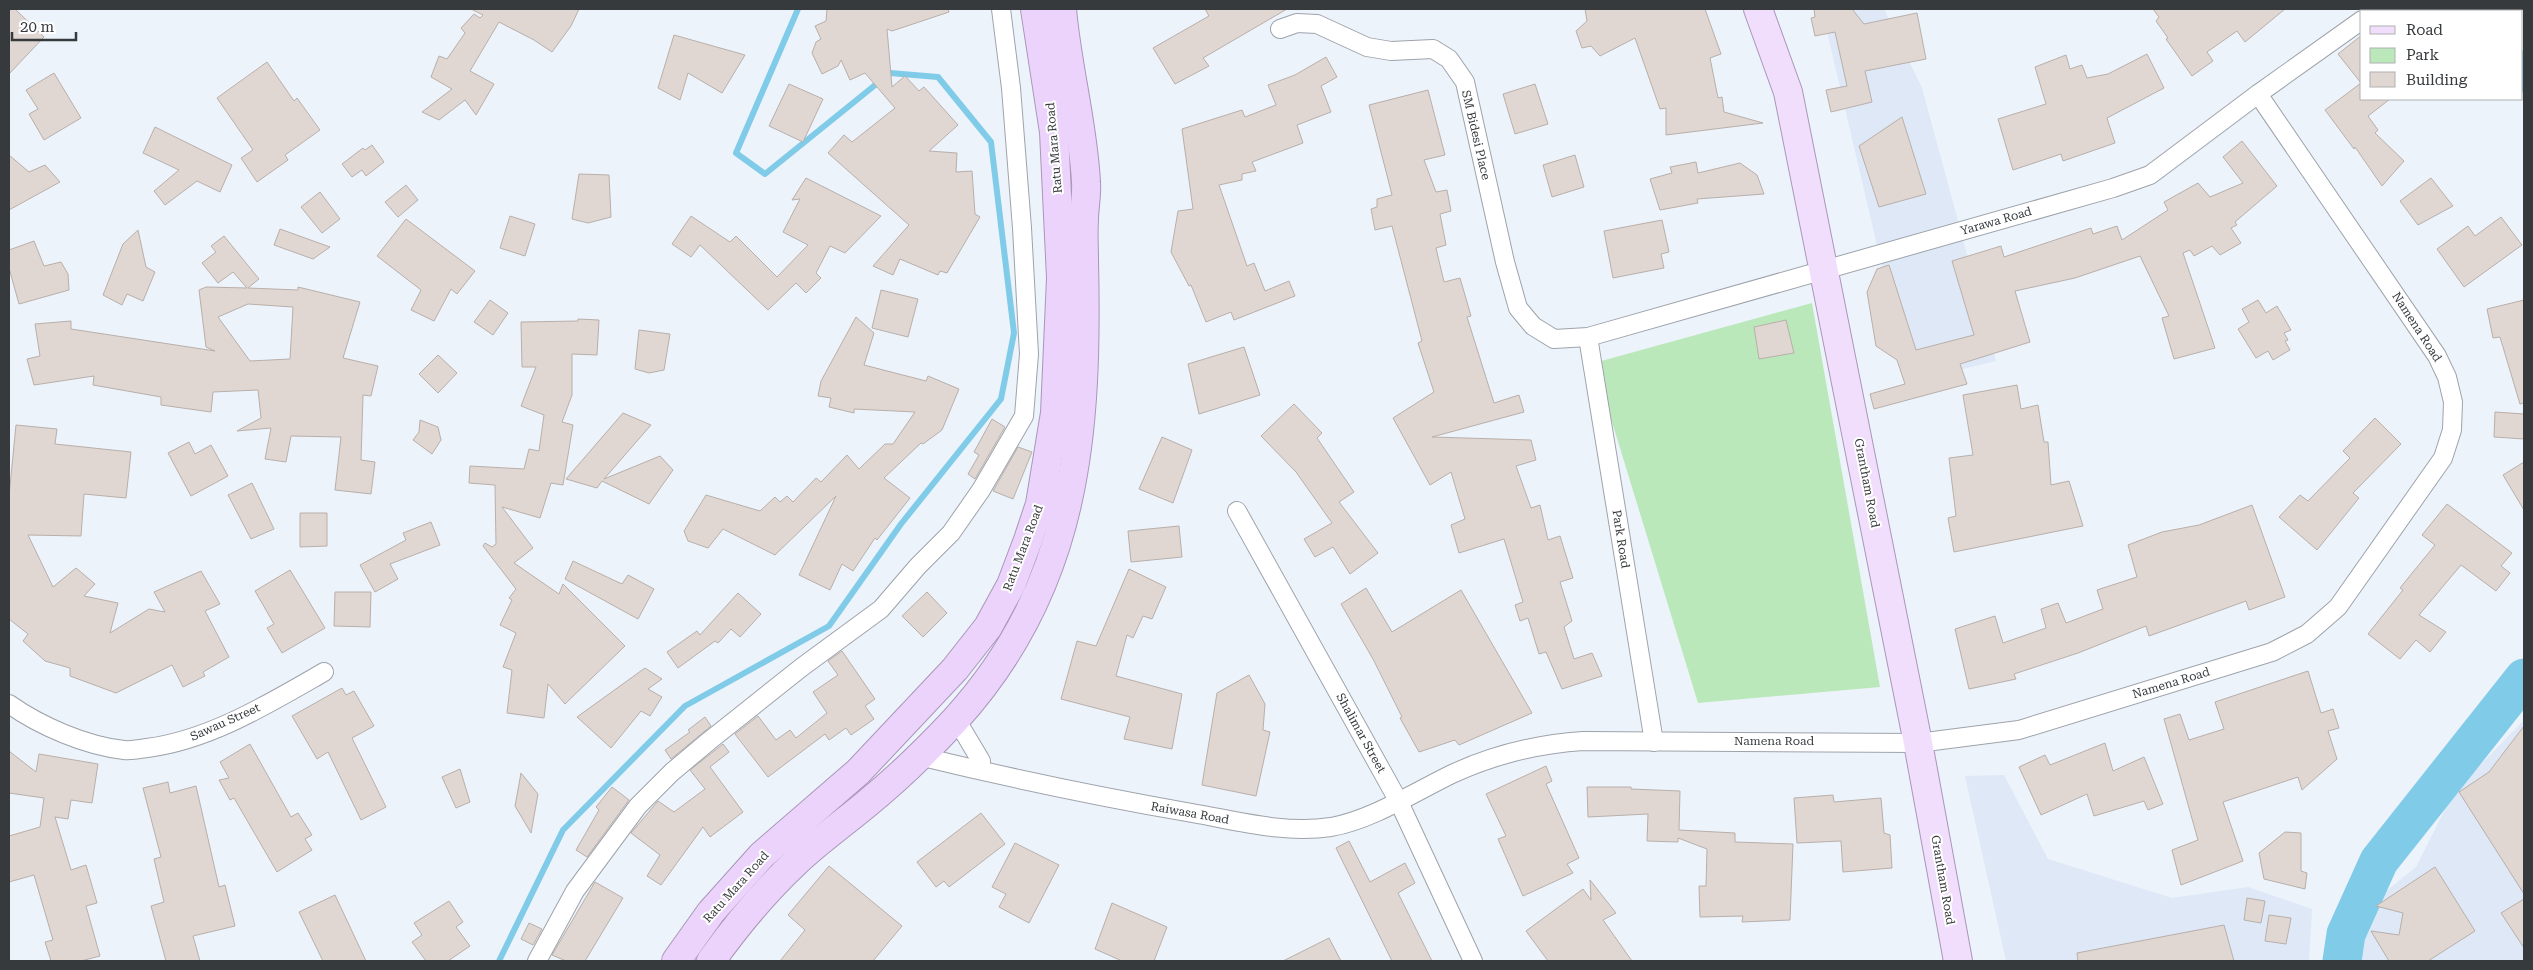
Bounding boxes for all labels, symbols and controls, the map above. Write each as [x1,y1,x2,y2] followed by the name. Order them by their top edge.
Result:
[12,10,76,42] scale bar
[2360,10,2523,100] legend
[20,18,55,36] text: 20 m
[2406,21,2443,39] text: Road
[2406,46,2440,64] text: Park
[2406,71,2468,89] text: Building
[1459,89,1493,182] street label: SM Bidesi Place
[1043,102,1065,194] street label: Ratu Mara Road
[1959,204,2034,238] street label: Yarawa Road
[2389,290,2445,365] street label: Namena Road
[1851,437,1883,529] street label: Grantham Road
[1000,503,1046,593] street label: Ratu Mara Road
[1609,509,1633,570] street label: Park Road
[2131,664,2212,701] street label: Namena Road
[1333,691,1389,776] street label: Shalimar Street
[188,700,263,744] street label: Sawau Street
[1734,734,1814,748] street label: Namena Road
[1150,799,1231,827] street label: Raiwasa Road
[1928,834,1958,926] street label: Grantham Road
[700,848,772,926] street label: Ratu Mara Road

